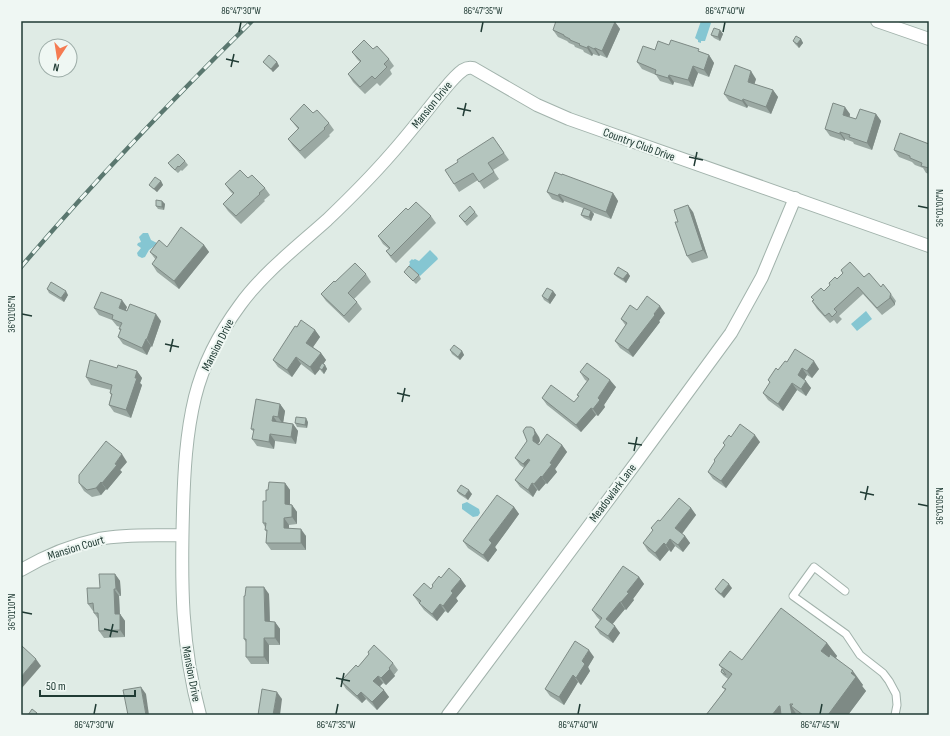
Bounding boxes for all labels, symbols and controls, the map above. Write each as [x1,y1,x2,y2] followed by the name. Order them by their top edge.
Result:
[221,5,261,17] text: 86°47'30"W
[463,5,503,17] text: 86°47'35"W
[705,5,745,17] text: 86°47'40"W
[38,38,78,78] north arrow
[52,60,60,74] text: N
[408,78,456,132] street label: Mansion Drive
[601,125,677,165] street label: Country Club Drive
[934,189,946,227] text: 36°01'00"N
[6,295,18,333] text: 36°01'05"N
[199,316,238,374] street label: Mansion Drive
[586,461,640,525] street label: Meadowlark Lane
[934,487,946,525] text: 36°01'05"N
[46,532,106,564] street label: Mansion Court
[6,594,18,630] text: 36°01'10"N
[178,645,204,703] street label: Mansion Drive
[40,672,135,698] scale bar
[46,679,66,694] text: 50 m
[74,719,114,731] text: 86°47'30"W
[316,719,356,731] text: 86°47'35"W
[558,719,598,731] text: 86°47'40"W
[800,719,840,731] text: 86°47'45"W

